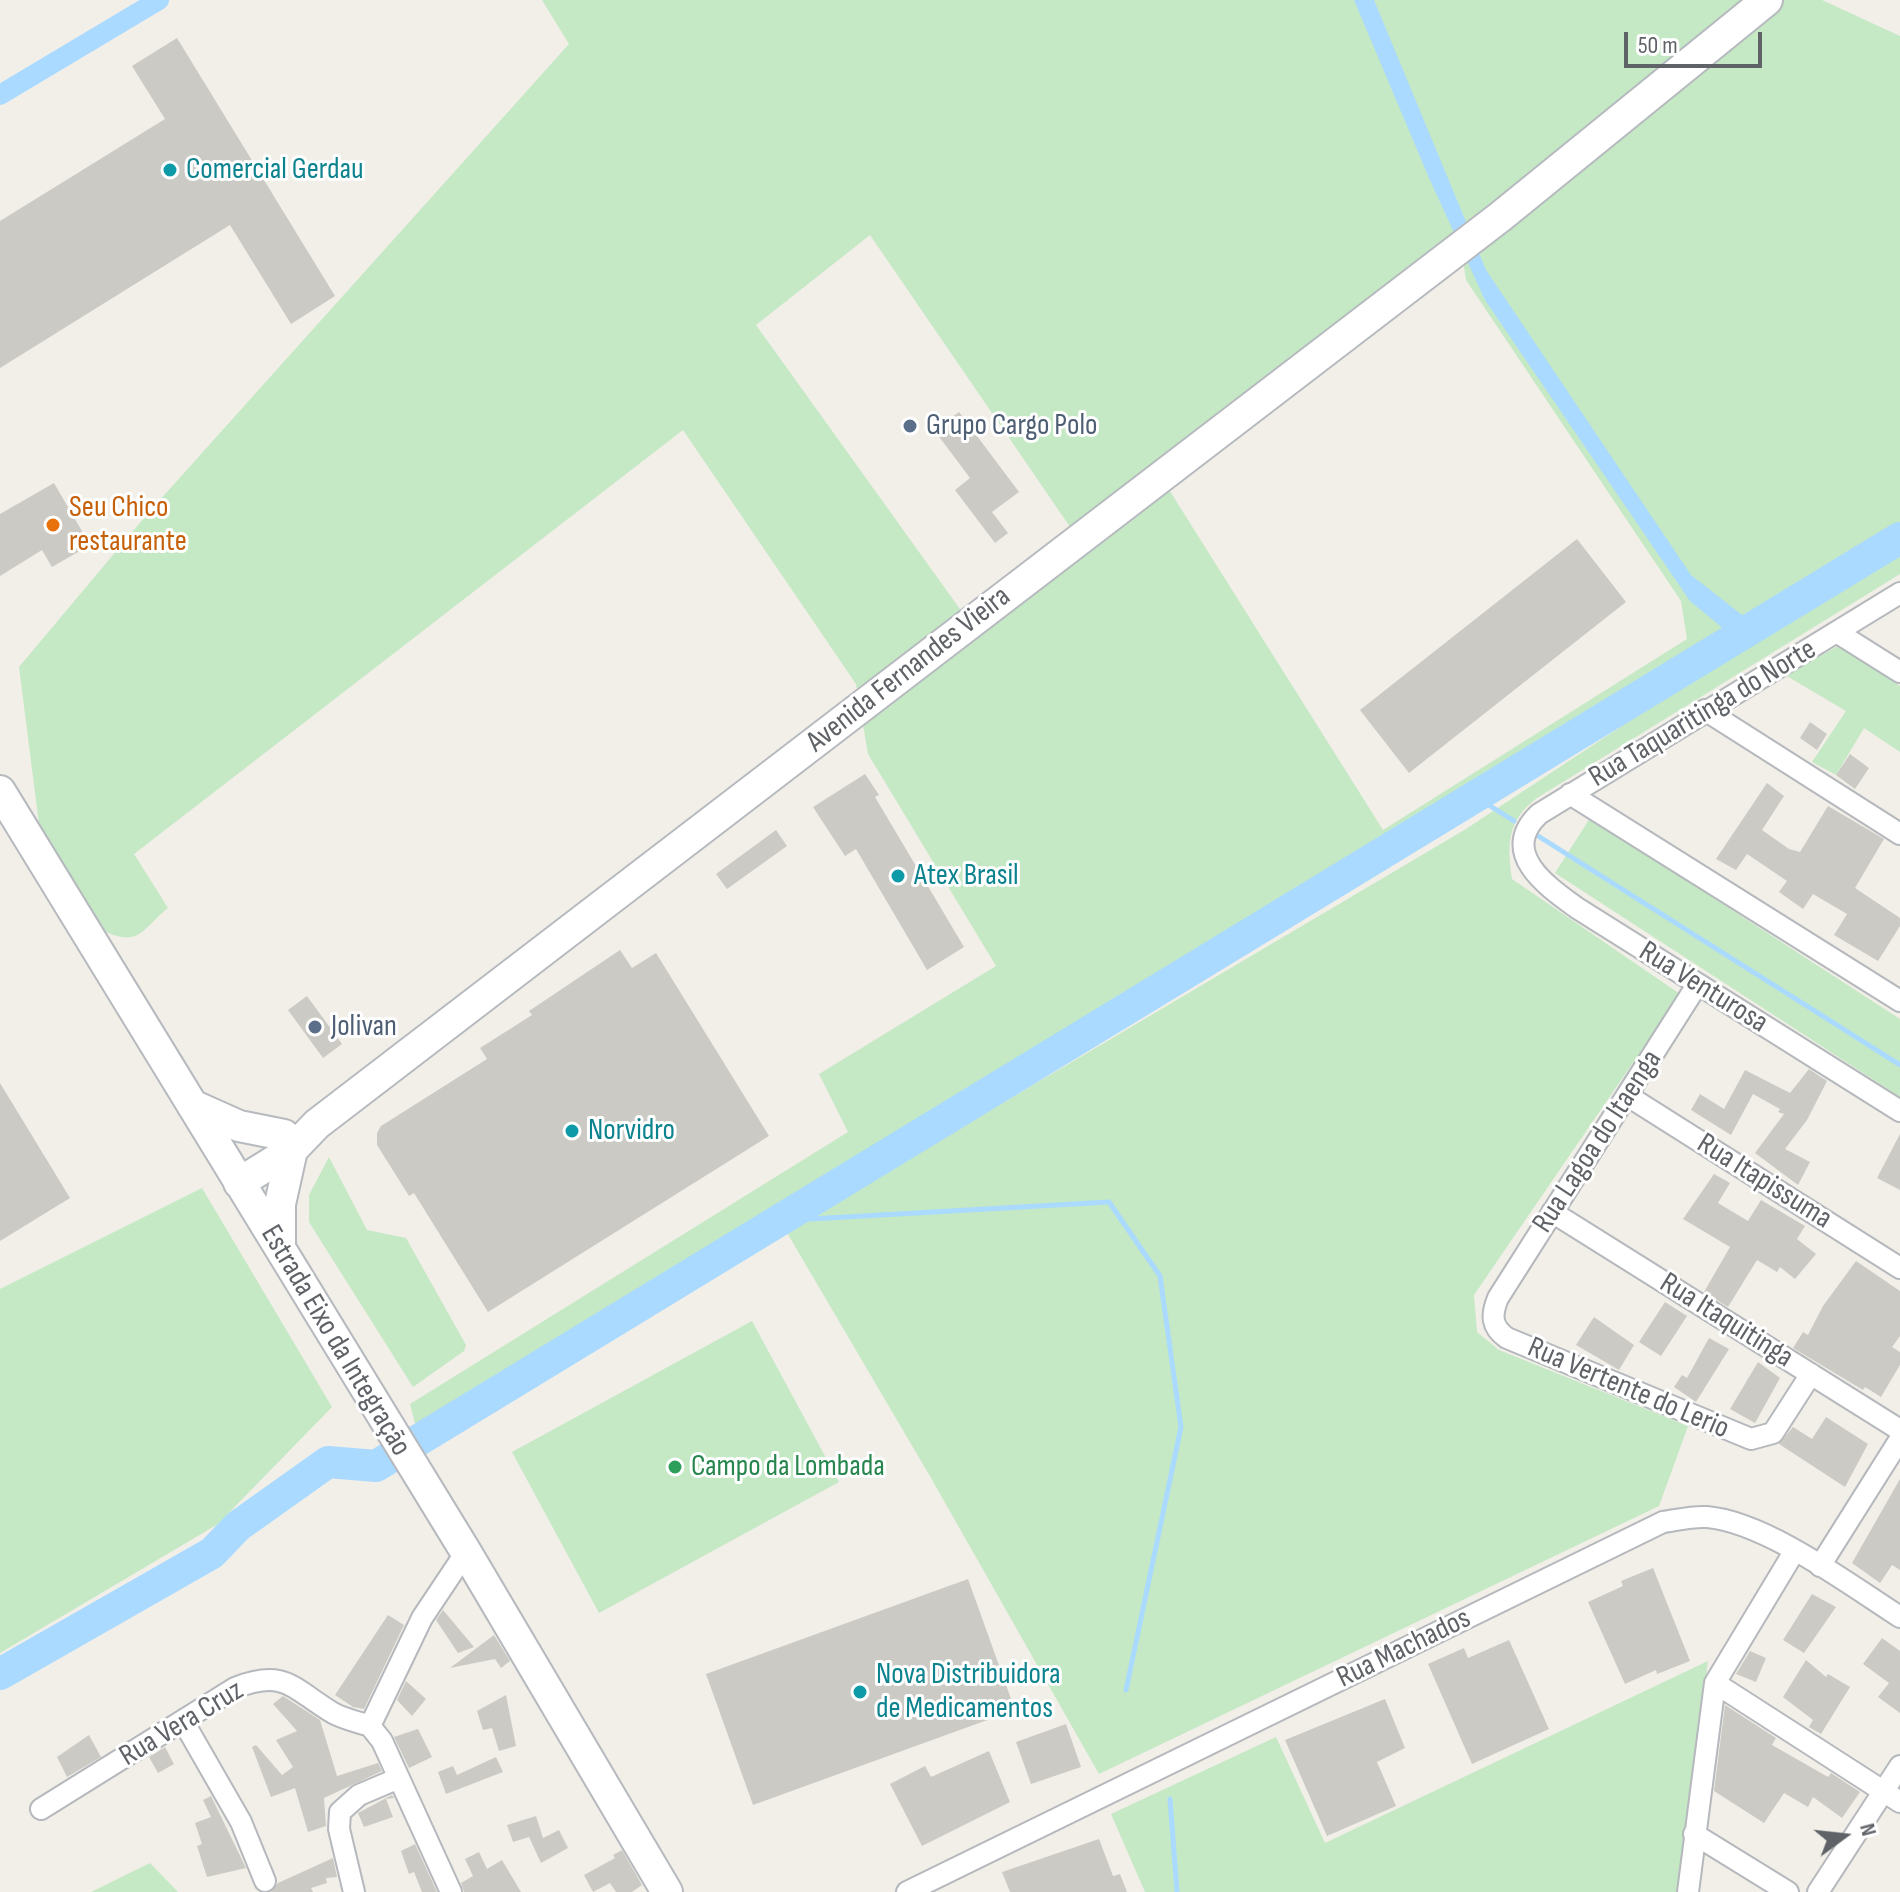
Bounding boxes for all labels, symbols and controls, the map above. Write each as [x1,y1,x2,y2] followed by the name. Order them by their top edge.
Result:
[1628,16,1766,66] scale bar
[1638,31,1678,60] text: 50 m
[186,152,363,188] place label: Comercial Gerdau
[161,161,179,179] marker: Comercial Gerdau
[926,408,1097,444] place label: Grupo Cargo Polo
[901,417,919,435] marker: Grupo Cargo Polo
[69,490,187,560] place label: Seu Chico restaurante
[44,516,62,534] marker: Seu Chico restaurante
[800,579,1018,761] street label: Avenida Fernandes Vieira
[1583,632,1823,796] street label: Rua Taquaritinga do Norte
[914,858,1019,894] place label: Atex Brasil
[889,867,907,885] marker: Atex Brasil
[1632,934,1774,1042] street label: Rua Venturosa
[331,1009,397,1045] place label: Jolivan
[306,1018,324,1036] marker: Jolivan
[1526,1044,1670,1240] street label: Rua Lagoa do Itaenga
[588,1113,675,1149] place label: Norvidro
[563,1122,581,1140] marker: Norvidro
[1690,1126,1838,1238] street label: Rua Itapissuma
[252,1219,418,1463] street label: Estrada Eixo da Integração
[1653,1266,1799,1376] street label: Rua Itaquitinga
[1522,1330,1734,1448] street label: Rua Vertente do Lerio
[691,1449,885,1485] place label: Campo da Lombada
[666,1458,684,1476] marker: Campo da Lombada
[1331,1601,1477,1697] street label: Rua Machados
[876,1657,1061,1728] place label: Nova Distribuidora de Medicamentos
[114,1673,250,1775] street label: Rua Vera Cruz
[851,1683,869,1701] marker: Nova Distribuidora de Medicamentos
[1804,1796,1884,1876] north arrow
[1853,1820,1882,1839] text: N

